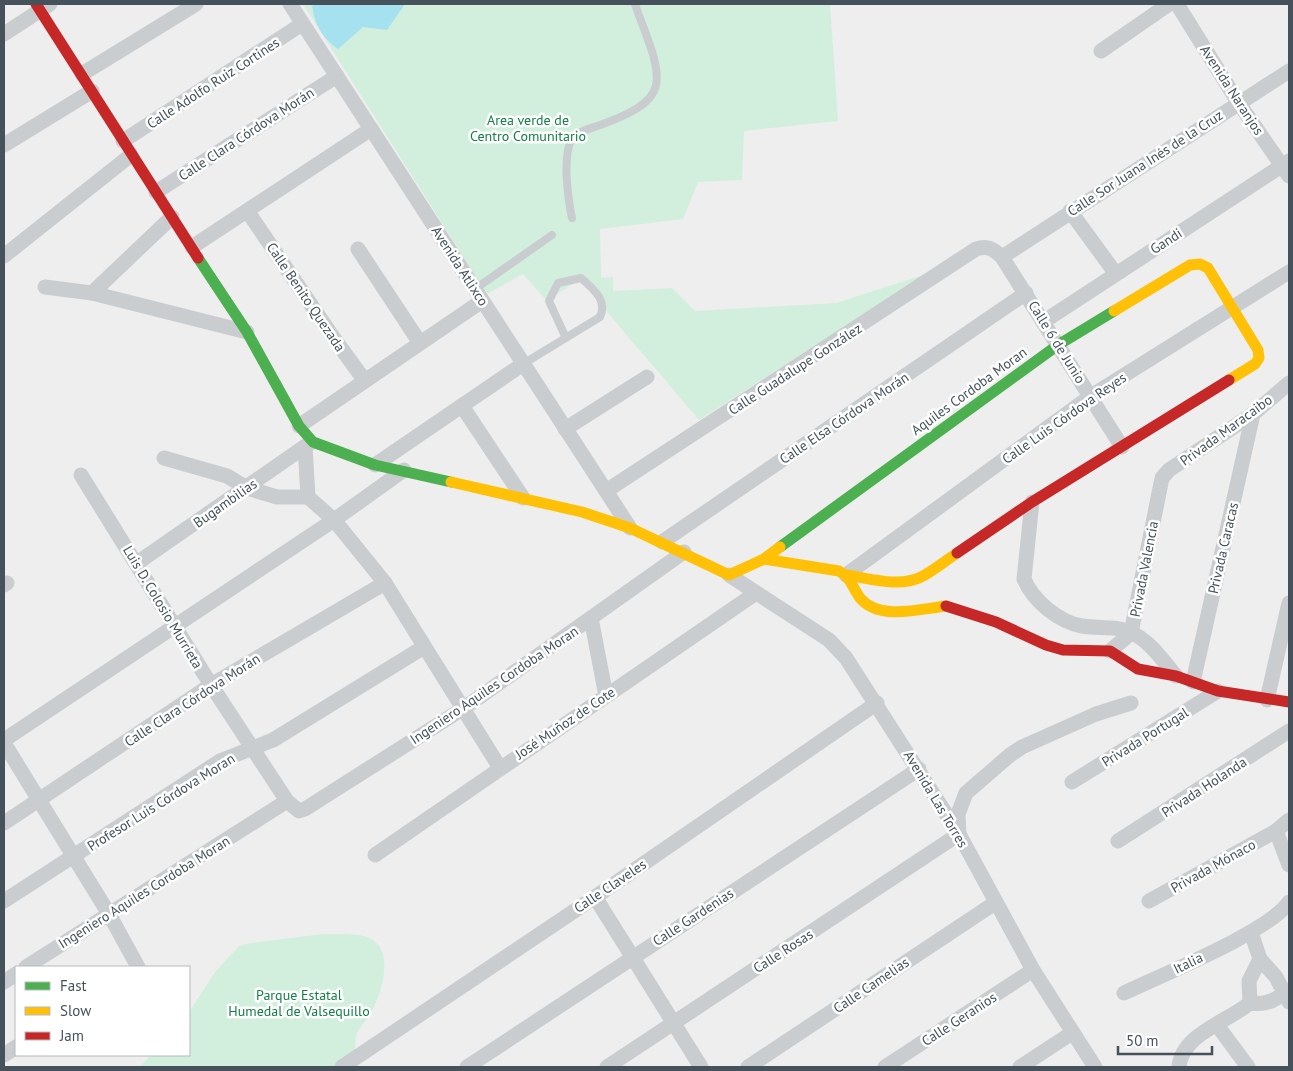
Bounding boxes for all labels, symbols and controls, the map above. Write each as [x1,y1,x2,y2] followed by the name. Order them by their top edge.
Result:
[143,33,283,133] street label: Calle Adolfo Ruiz Cortines
[1196,42,1268,139] street label: Avenida Naranjos
[175,83,317,185] street label: Calle Clara Córdova Morán
[1064,106,1226,220] street label: Calle Sor Juana Inés de la Cruz
[470,111,586,145] park label: Area verde de Centro Comunitario
[428,223,492,309] street label: Avenida Atlixco
[1147,224,1185,258] street label: Gandi
[263,239,349,355] street label: Calle Benito Quezada
[1024,297,1090,387] street label: Calle 6 de Junio
[725,319,865,419] street label: Calle Guadalupe González
[908,343,1030,439] street label: Aquiles Cordoba Moran
[776,368,912,468] street label: Calle Elsa Córdova Morán
[998,368,1130,468] street label: Calle Luis Córdova Reyes
[1176,391,1276,469] street label: Privada Maracaibo
[190,474,260,531] street label: Bugambilias
[1204,500,1242,595] street label: Privada Caracas
[1126,519,1162,619] street label: Privada Valencia
[119,542,207,672] street label: Luis D. Colosio Murrieta
[406,622,582,748] street label: Ingeniero Aquiles Cordoba Moran
[121,649,263,751] street label: Calle Clara Córdova Morán
[511,683,618,764] street label: José Muñoz de Cote
[1098,703,1192,771] street label: Privada Portugal
[900,747,972,851] street label: Avenida Las Torres
[84,749,238,855] street label: Profesor Luis Córdova Moran
[1158,753,1250,821] street label: Privada Holanda
[55,832,233,952] street label: Ingeniero Aquiles Cordoba Moran
[1167,835,1259,897] street label: Privada Mónaco
[570,855,650,917] street label: Calle Claveles
[649,884,737,950] street label: Calle Gardenias
[750,925,816,977] street label: Calle Rosas
[1170,948,1206,978] street label: Italia
[830,953,912,1017] street label: Calle Camelias
[15,966,190,1056] legend
[60,976,87,995] text: Fast
[228,986,370,1020] park label: Parque Estatal Humedal de Valsequillo
[918,988,1000,1050] street label: Calle Geranios
[60,1001,91,1020] text: Slow
[1118,1024,1212,1056] scale bar
[59,1026,84,1045] text: Jam
[1126,1031,1159,1050] text: 50 m

